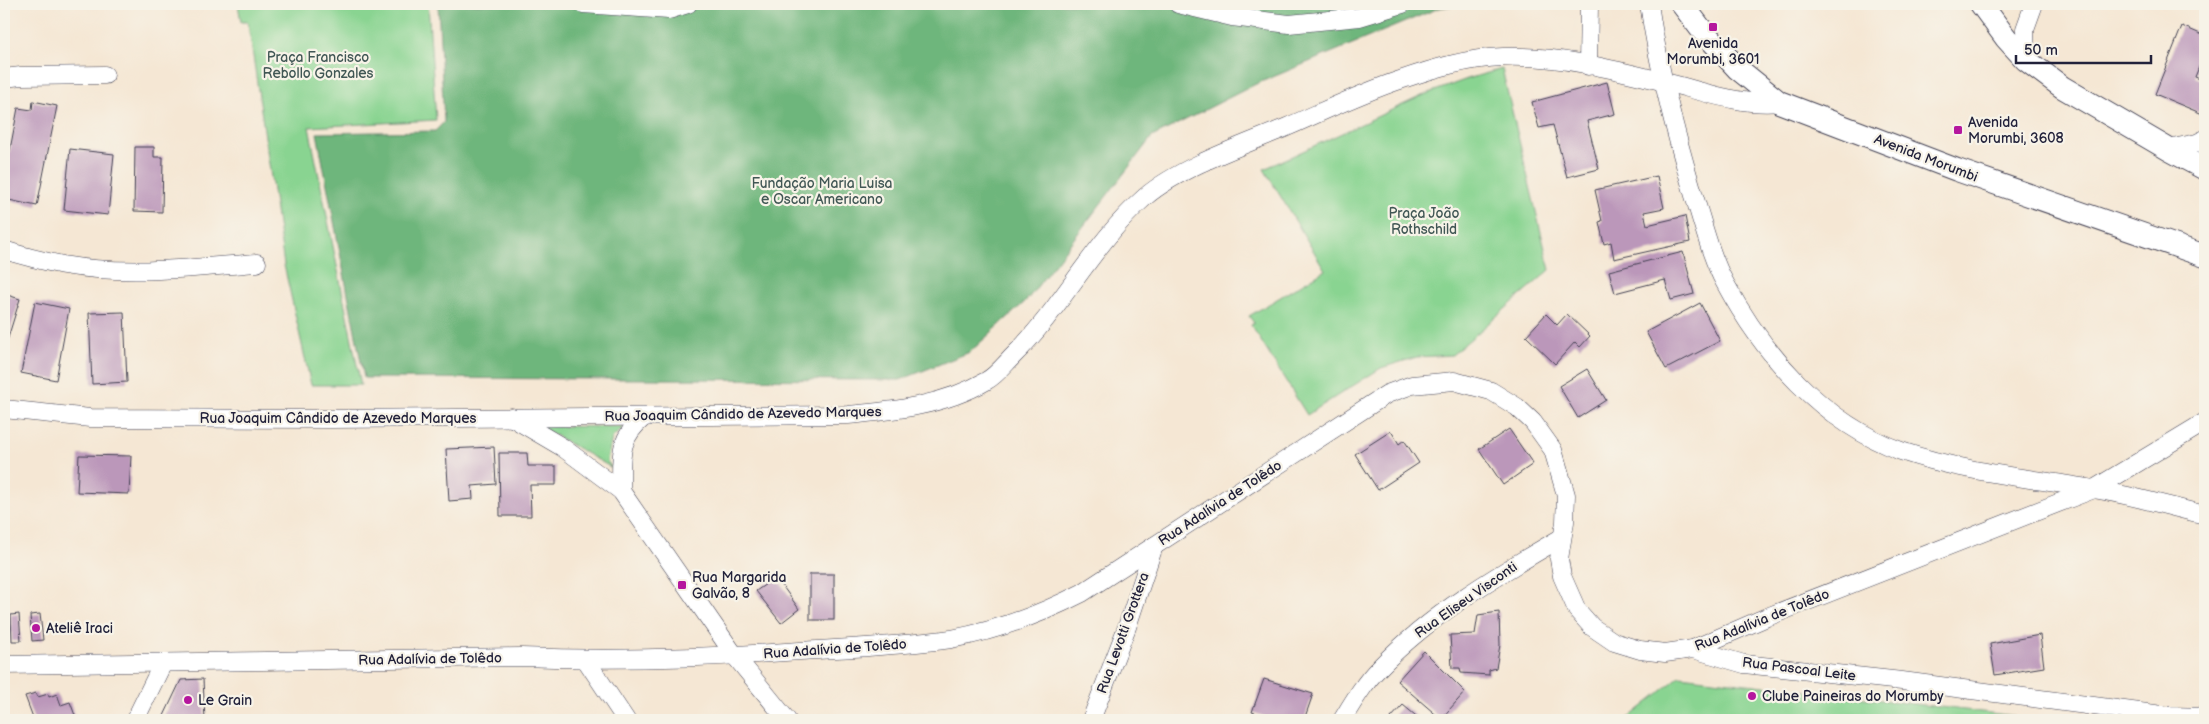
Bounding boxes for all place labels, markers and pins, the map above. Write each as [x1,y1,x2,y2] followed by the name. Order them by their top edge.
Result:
[1707,21,1719,33] marker: Avenida Morumbi, 3601
[1667,35,1759,68] place label: Avenida Morumbi, 3601
[1968,114,2064,147] place label: Avenida Morumbi, 3608
[1952,124,1964,136] marker: Avenida Morumbi, 3608
[692,569,787,602] place label: Rua Margarida Galvão, 8
[676,579,688,591] marker: Rua Margarida Galvão, 8
[46,620,113,637] place label: Ateliê Iraci
[30,622,42,634] marker: Ateliê Iraci
[1762,688,1944,705] place label: Clube Paineiras do Morumby
[1746,690,1758,702] marker: Clube Paineiras do Morumby
[198,692,252,709] place label: Le Grain
[182,694,194,706] marker: Le Grain

